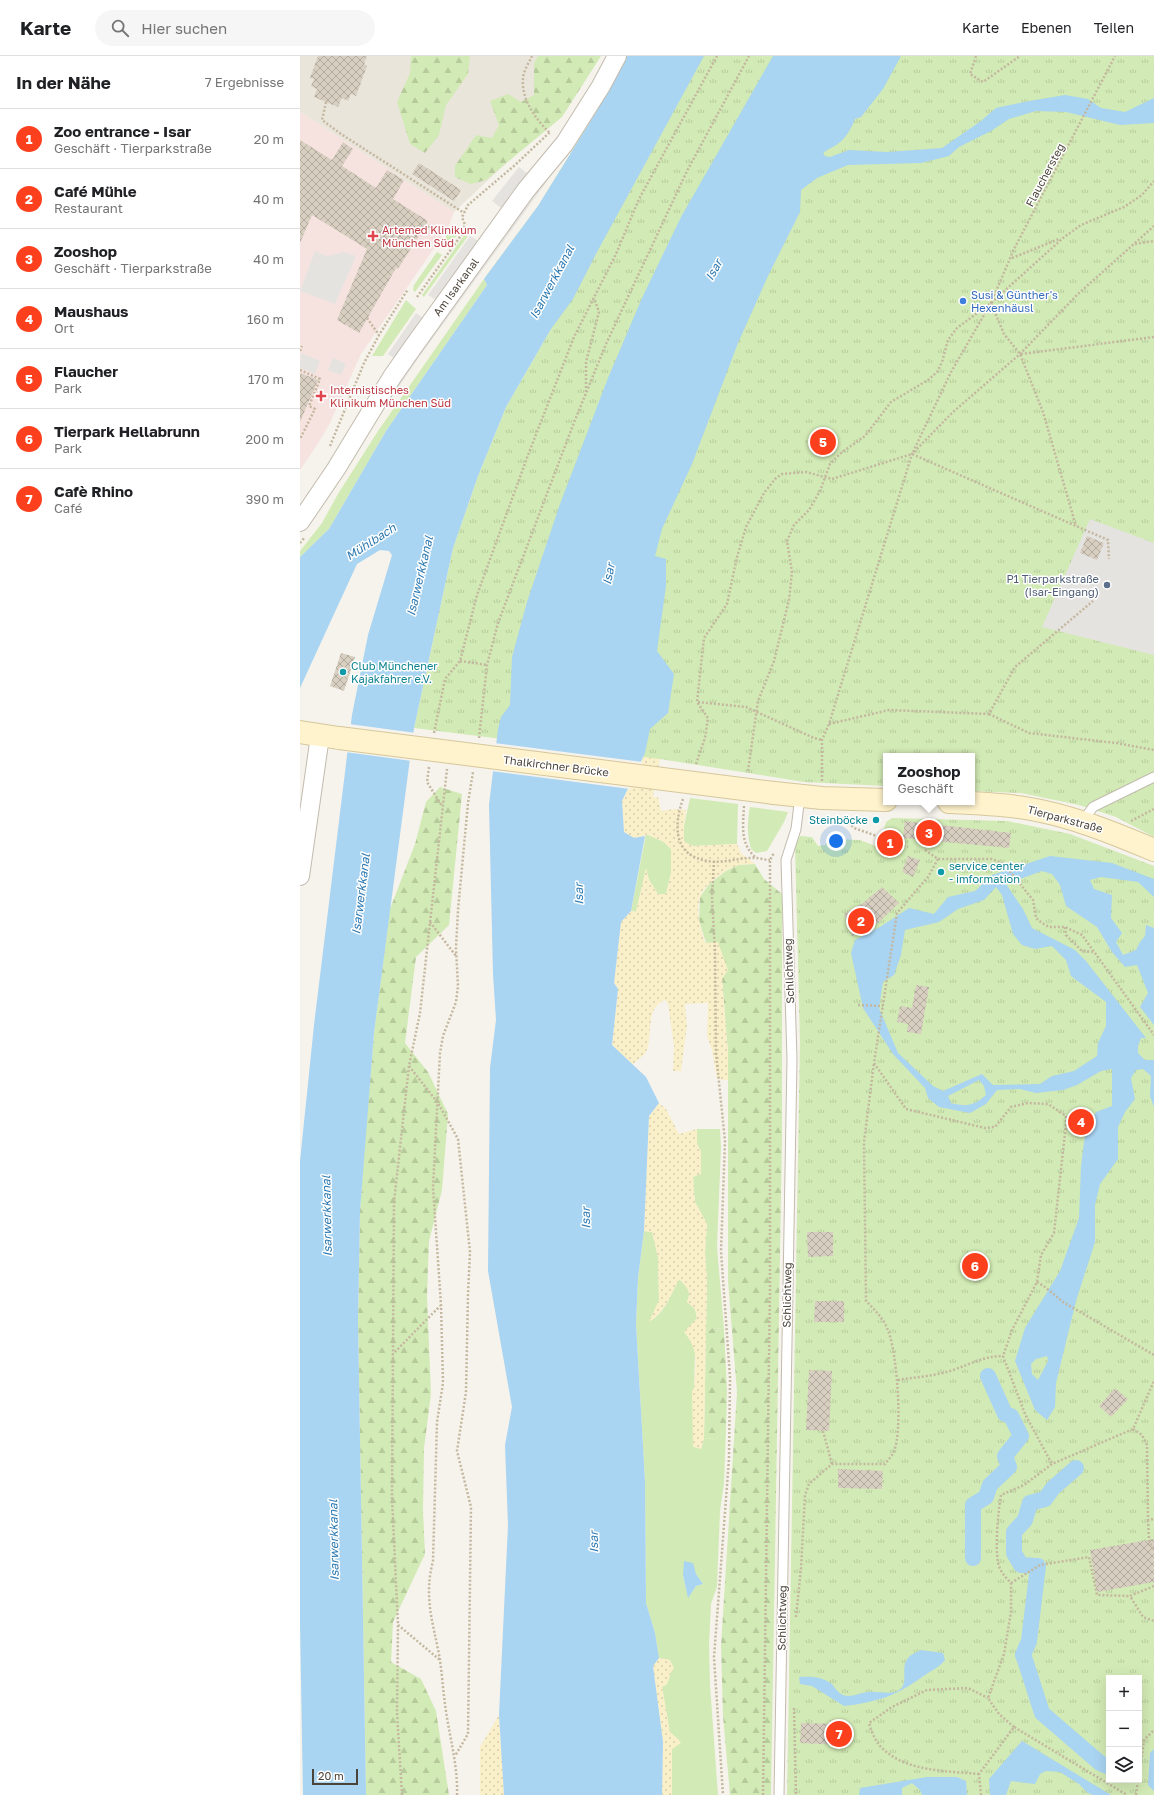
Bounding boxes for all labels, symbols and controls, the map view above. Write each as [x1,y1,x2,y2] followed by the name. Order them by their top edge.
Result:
[95,10,375,46] search box
[20,16,71,39] text: Karte
[109,17,131,39] icon: search
[141,19,227,37] text: Hier suchen
[962,19,999,36] text: Karte
[1021,19,1072,36] text: Ebenen
[1094,19,1134,36] text: Teilen
[16,72,111,93] text: In der Nähe
[205,74,284,90] text: 7 Ergebnisse
[54,122,191,140] text: Zoo entrance - Isar
[26,131,32,147] text: 1
[254,131,284,147] text: 20 m
[54,140,212,156] text: Geschäft · Tierparkstraße
[1022,141,1067,209] street label: Flauchersteg
[54,182,137,200] text: Café Mühle
[25,191,33,207] text: 2
[253,191,284,207] text: 40 m
[54,200,123,216] text: Restaurant
[382,223,477,249] place label: Artemed Klinikum München Süd
[367,230,379,242] marker: Artemed Klinikum München Süd
[526,241,578,321] water label: Isarwerkkanal
[54,242,117,260] text: Zooshop
[25,251,33,267] text: 3
[253,251,284,267] text: 40 m
[430,255,481,318] street label: Am Isarkanal
[702,255,726,283] water label: Isar
[54,260,212,276] text: Geschäft · Tierparkstraße
[971,288,1058,314] place label: Susi & Günther's Hexenhäusl
[958,296,968,306] marker: Susi & Günther's Hexenhäusl
[54,302,128,320] text: Maushaus
[25,311,33,327] text: 4
[247,311,284,327] text: 160 m
[54,320,74,336] text: Ort
[54,362,118,380] text: Flaucher
[25,371,33,387] text: 5
[248,371,284,387] text: 170 m
[54,380,82,396] text: Park
[330,383,451,409] place label: Internistisches Klinikum München Süd
[315,390,327,402] marker: Internistisches Klinikum München Süd
[54,422,200,440] text: Tierpark Hellabrunn
[810,427,836,457] pin: 5
[25,431,33,447] text: 6
[246,431,284,447] text: 200 m
[54,440,82,456] text: Park
[54,482,133,500] text: Cafè Rhino
[25,491,33,507] text: 7
[246,491,284,507] text: 390 m
[54,500,82,516] text: Café
[343,519,399,563] water label: Mühlbach
[403,533,436,617] water label: Isarwerkkanal
[599,560,618,586] water label: Isar
[1006,572,1099,598] place label: P1 Tierparkstraße (Isar-Eingang)
[1102,580,1112,590] marker: P1 Tierparkstraße (Isar-Eingang)
[351,659,438,685] place label: Club Münchener Kajakfahrer e.V.
[338,667,348,677] marker: Club Münchener Kajakfahrer e.V.
[503,753,610,778] street label: Thalkirchner Brücke
[883,753,975,805] popup
[897,762,961,780] text: Zooshop
[897,780,954,796] text: Geschäft
[1026,802,1104,835] street label: Tierparkstraße
[809,813,868,826] place label: Steinböcke
[871,815,881,825] marker: Steinböcke
[916,818,942,848] pin: 3
[877,828,903,858] pin: 1
[826,831,846,851] your location
[348,852,373,935] water label: Isarwerkkanal
[949,859,1025,885] place label: service center - imformation
[936,867,946,877] marker: service center - imformation
[571,881,586,905] water label: Isar
[848,906,874,936] pin: 2
[781,938,796,1004] street label: Schlichtweg
[1068,1107,1094,1137] pin: 4
[318,1174,335,1257] water label: Isarwerkkanal
[578,1205,593,1229] water label: Isar
[962,1251,988,1281] pin: 6
[779,1262,794,1328] street label: Schlichtweg
[325,1498,342,1581] water label: Isarwerkkanal
[586,1529,601,1553] water label: Isar
[774,1585,789,1651] street label: Schlichtweg
[1106,1675,1142,1783] map controls
[1106,1675,1142,1711] button: +
[1106,1711,1142,1747] button: −
[826,1719,852,1749] pin: 7
[1106,1747,1142,1783] button: layers
[312,1767,358,1786] scale bar
[318,1769,344,1782] text: 20 m

